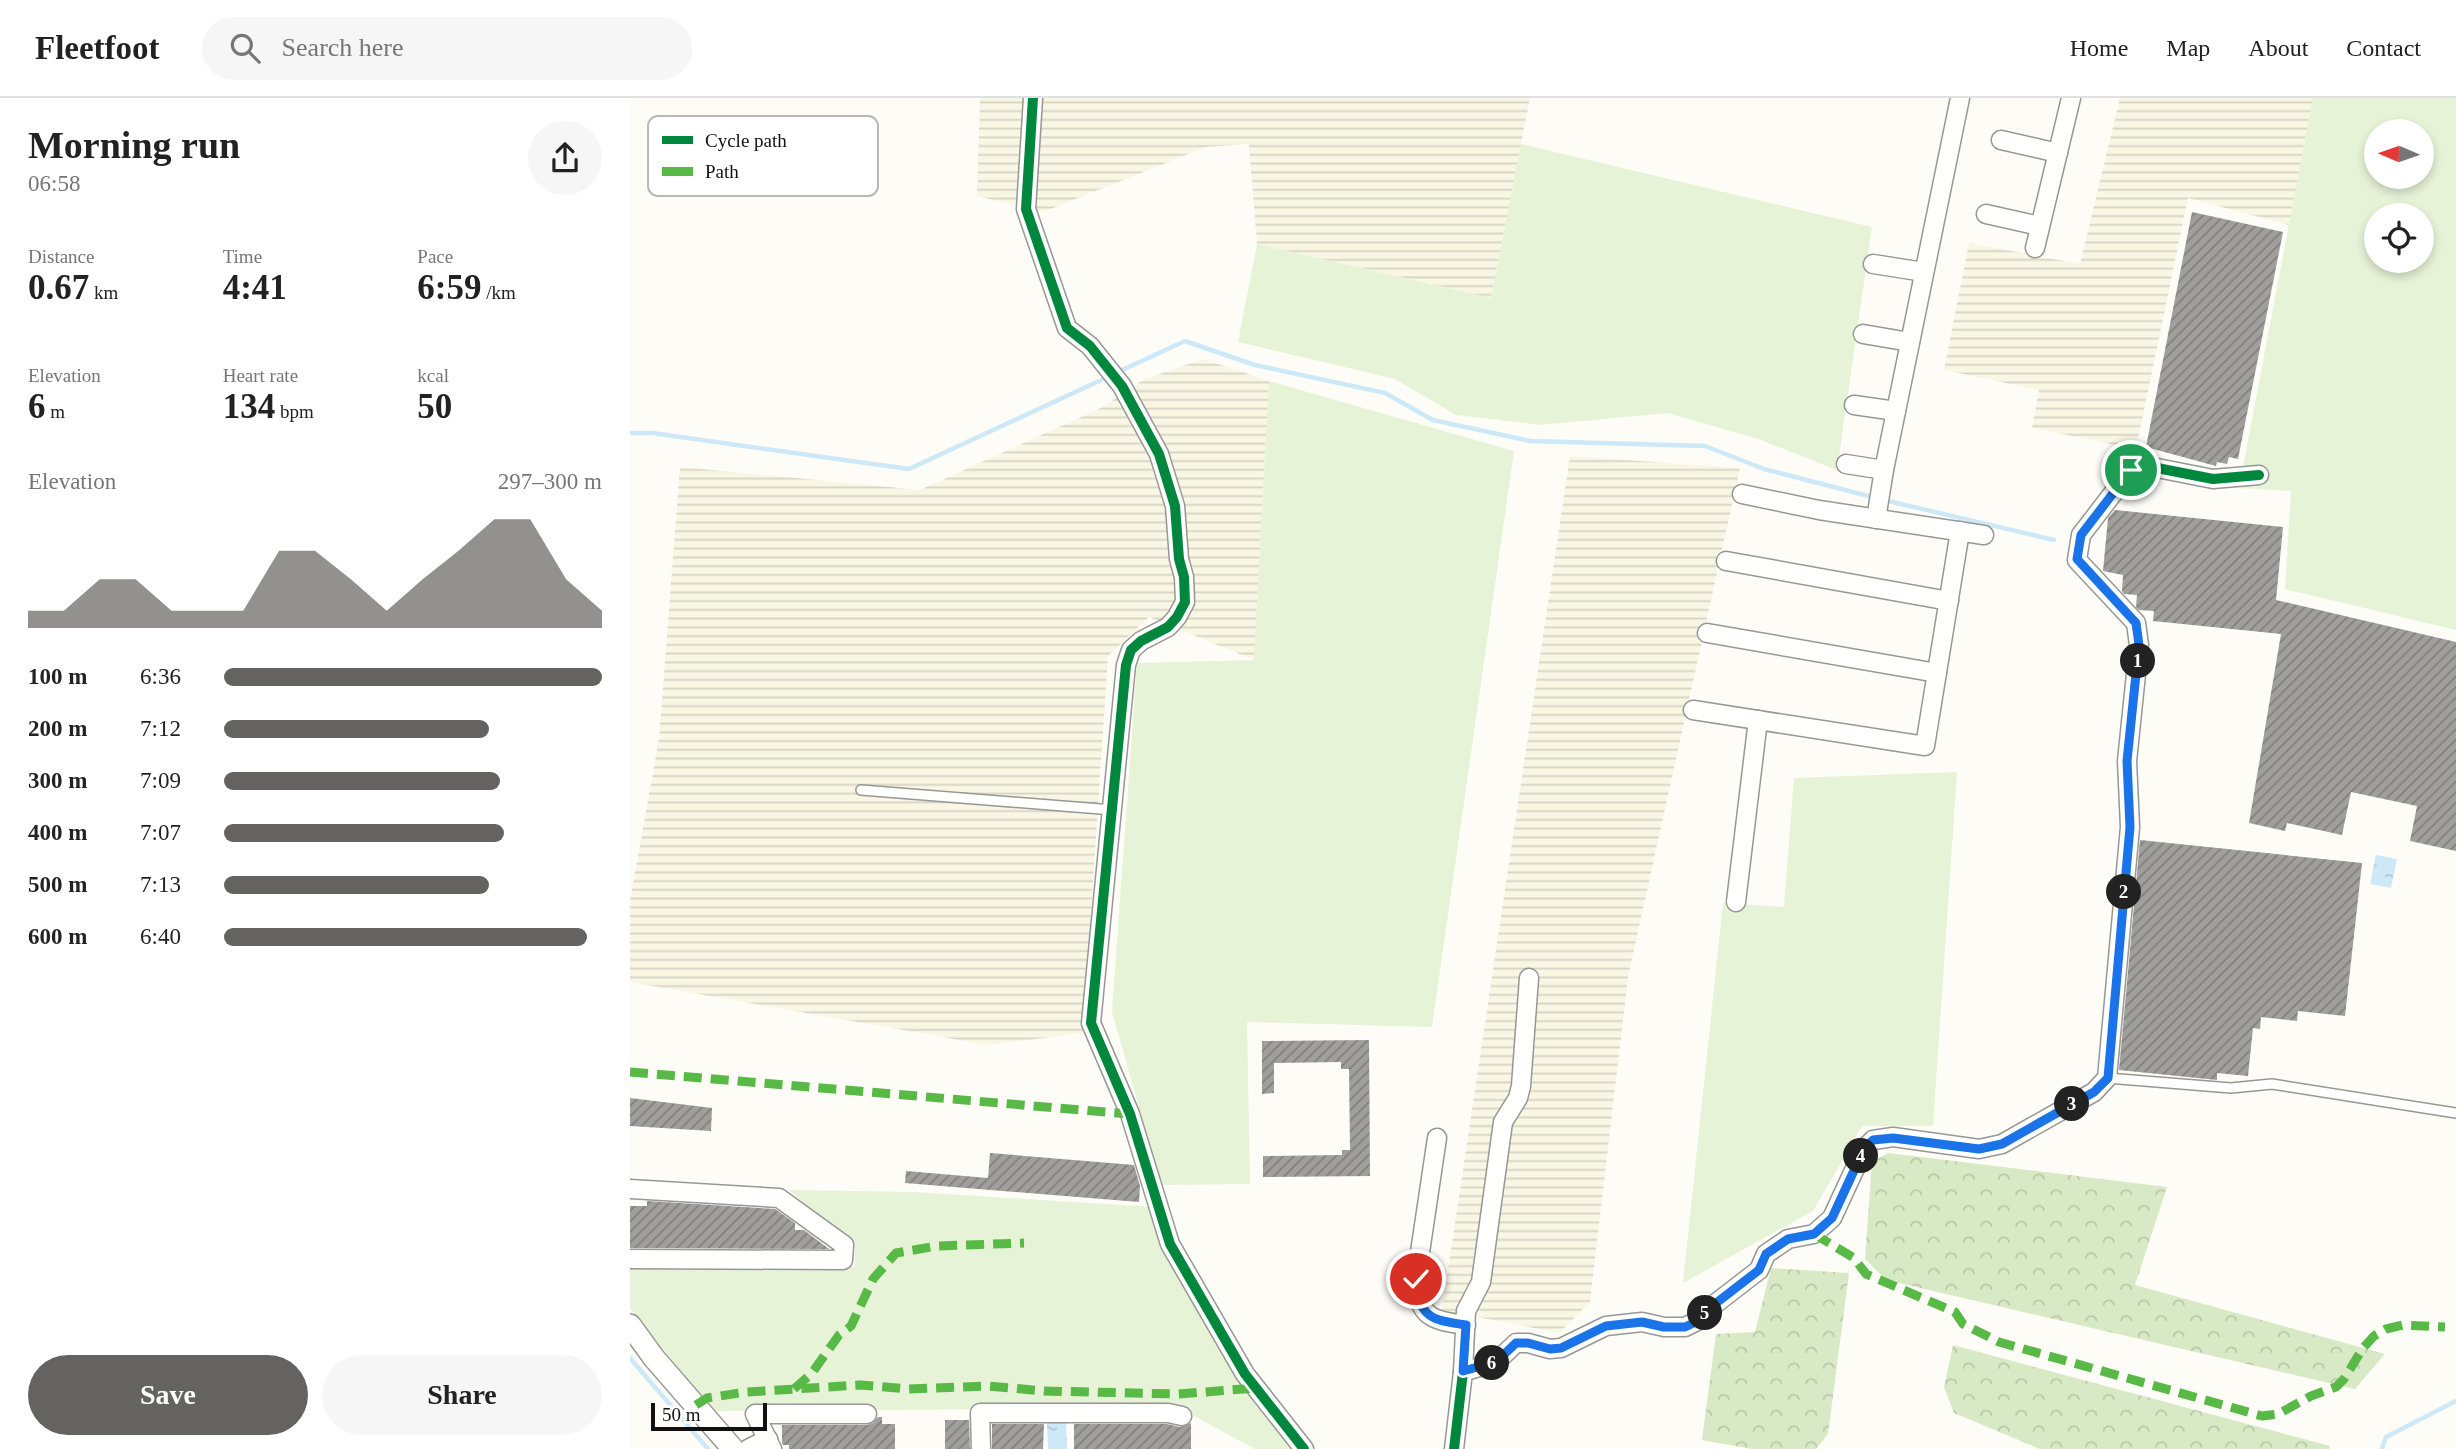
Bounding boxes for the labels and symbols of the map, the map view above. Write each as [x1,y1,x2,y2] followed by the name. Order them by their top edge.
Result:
[648,116,878,196] legend
[2364,119,2434,189] north arrow
[705,130,787,151] text: Cycle path
[705,161,739,182] text: Path
[2101,440,2161,500] pin
[2120,644,2156,678] pin: 1
[2106,874,2142,910] pin: 2
[2054,1086,2090,1122] pin: 3
[1844,1138,1878,1174] pin: 4
[1386,1249,1446,1309] pin
[1688,1296,1722,1330] pin: 5
[1474,1346,1510,1380] pin: 6
[651,1400,766,1432] scale bar

